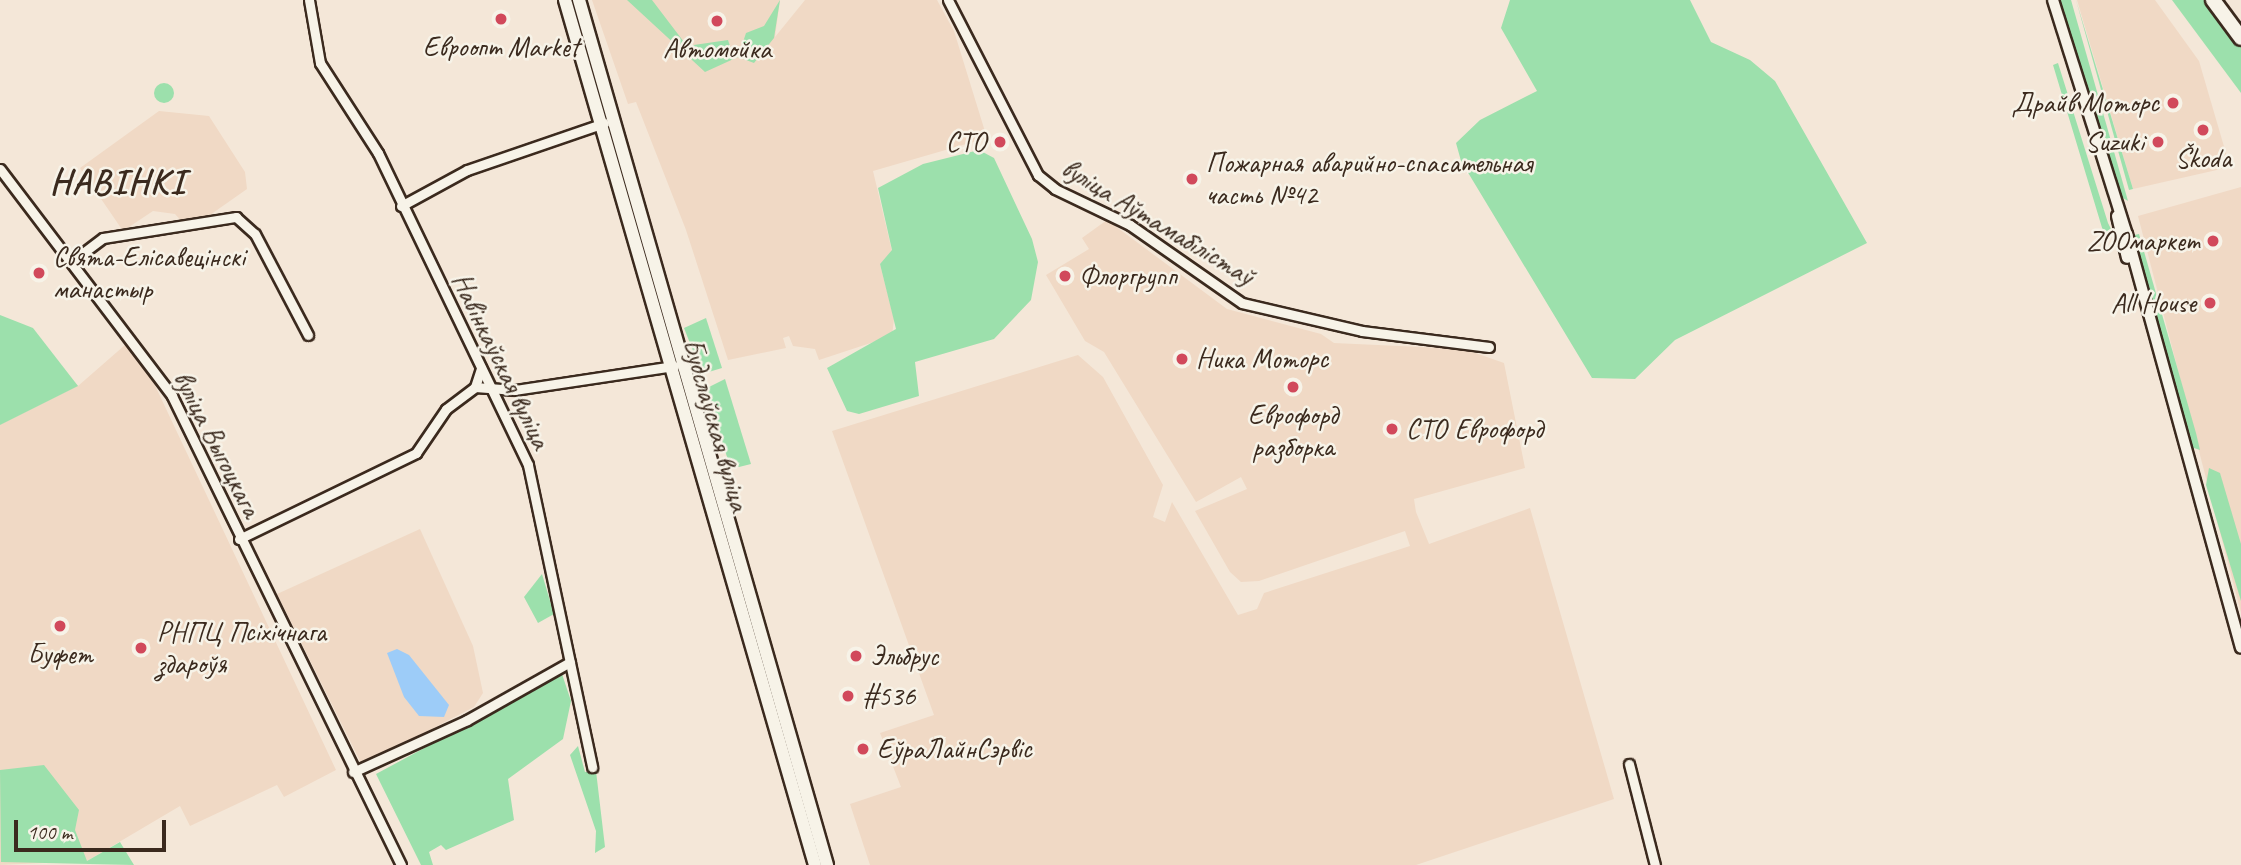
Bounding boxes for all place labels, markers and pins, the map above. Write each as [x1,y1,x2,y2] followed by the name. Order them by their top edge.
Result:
[493,11,509,27] marker: Евроопт Market
[709,13,725,29] marker: Автомойка
[423,30,579,64] place label: Евроопт Market
[663,32,771,66] place label: Автомойка
[2014,86,2159,120] place label: Драйв Моторс
[2165,95,2181,111] marker: Драйв Моторс
[2195,122,2211,138] marker: Škoda
[946,125,986,159] place label: СТО
[2085,125,2144,159] place label: Suzuki
[992,134,1008,150] marker: СТО
[2150,134,2166,150] marker: Suzuki
[2175,141,2231,175] place label: Škoda
[1206,146,1533,212] place label: Пожарная аварийно-спасательная часть №42
[1184,171,1200,187] marker: Пожарная аварийно-спасательная часть №42
[2086,224,2199,258] place label: ZOOмаркет
[2205,233,2221,249] marker: ZOOмаркет
[53,240,245,306] place label: Свята-Елісавецінскі манастыр
[1079,259,1177,293] place label: Флоргрупп
[31,265,47,281] marker: Свята-Елісавецінскі манастыр
[1057,268,1073,284] marker: Флоргрупп
[2111,286,2196,320] place label: All House
[2202,295,2218,311] marker: All House
[1196,342,1326,376] place label: Ника Моторс
[1174,351,1190,367] marker: Ника Моторс
[1285,379,1301,395] marker: Еврофорд разборка
[1248,398,1338,464] place label: Еврофорд разборка
[1406,412,1543,446] place label: СТО Еврофорд
[1384,421,1400,437] marker: СТО Еврофорд
[157,615,326,681] place label: РНПЦ Псіхічнага здароўя
[52,618,68,634] marker: Буфет
[27,637,93,671] place label: Буфет
[131,638,151,658] marker: РНПЦ Псіхічнага здароўя
[870,639,938,673] place label: Эльбрус
[848,648,864,664] marker: Эльбрус
[862,679,915,713] place label: #536
[840,688,856,704] marker: #536
[877,732,1032,766] place label: ЕўраЛайнСэрвіс
[855,741,871,757] marker: ЕўраЛайнСэрвіс

